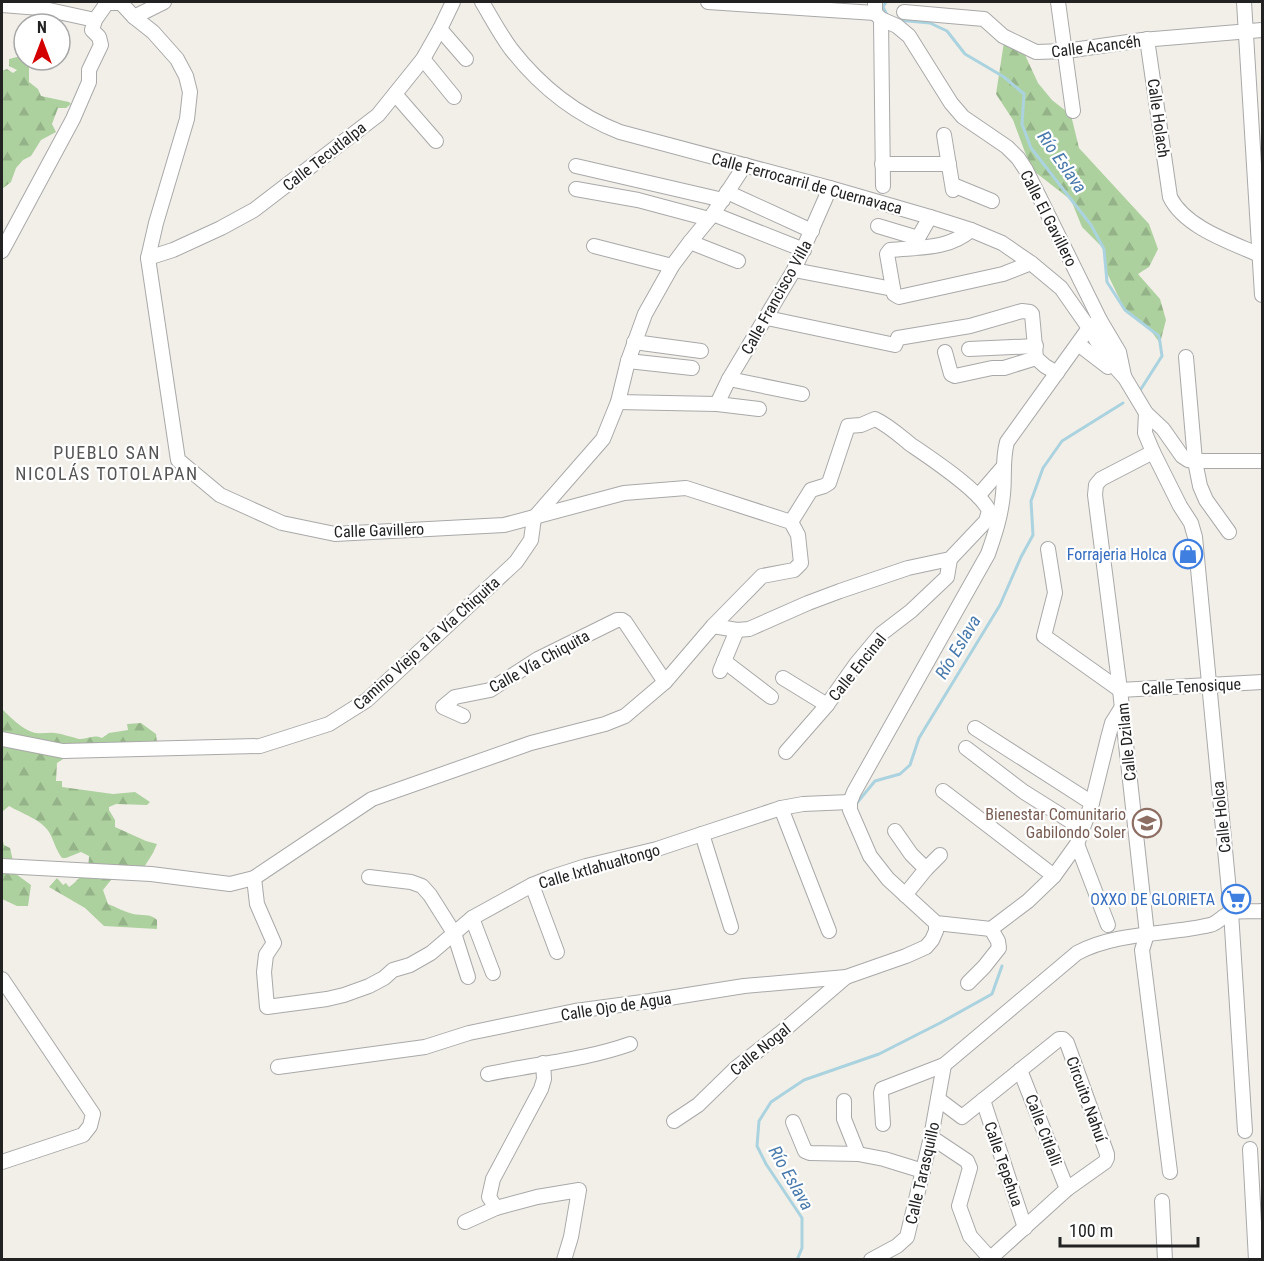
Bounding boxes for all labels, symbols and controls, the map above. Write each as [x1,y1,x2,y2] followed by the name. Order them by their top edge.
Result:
[12,12,72,72] north arrow
[37,18,47,37] text: N
[1050,32,1142,61] street label: Calle Acancéh
[1144,77,1173,159] street label: Calle Holach
[279,118,370,195] street label: Calle Tecutlalpa
[1033,127,1091,197] water label: Río Eslava
[709,149,904,218] street label: Calle Ferrocarril de Cuernavaca
[1016,167,1081,270] street label: Calle El Gavillero
[737,237,816,358] street label: Calle Francisco Villa
[15,442,199,484] district label: PUEBLO SAN NICOLÁS TOTOLAPAN
[334,519,425,542] street label: Calle Gavillero
[1172,538,1204,570] shop icon: Forrajeria Holca
[1067,545,1167,564] place label: Forrajeria Holca
[349,573,503,714] street label: Camino Viejo a la Vía Chiquita
[930,611,985,683] water label: Río Eslava
[486,626,593,697] street label: Calle Vía Chiquita
[824,630,890,705] street label: Calle Encinal
[1141,674,1241,699] street label: Calle Tenosique
[1113,702,1140,782] street label: Calle Dzilam
[1208,780,1235,854] street label: Calle Holca
[985,805,1126,842] place label: Bienestar Comunitario Gabilondo Soler
[1131,807,1163,839] school or university icon: Bienestar Comunitario Gabilondo Soler
[536,840,662,893] street label: Calle Ixtlahualtongo
[1220,883,1252,915] supermarket icon: OXXO DE GLORIETA
[1090,890,1215,909] place label: OXXO DE GLORIETA
[559,988,673,1025] street label: Calle Ojo de Agua
[726,1019,794,1080] street label: Calle Nogal
[1062,1054,1111,1146] street label: Circuito Nahuí
[1021,1092,1066,1169] street label: Calle Citlalli
[980,1119,1027,1209] street label: Calle Tepehua
[901,1120,943,1226] street label: Calle Tarasquillo
[765,1142,818,1214] water label: Río Eslava
[1060,1210,1198,1248] scale bar
[1069,1220,1113,1241] text: 100 m

